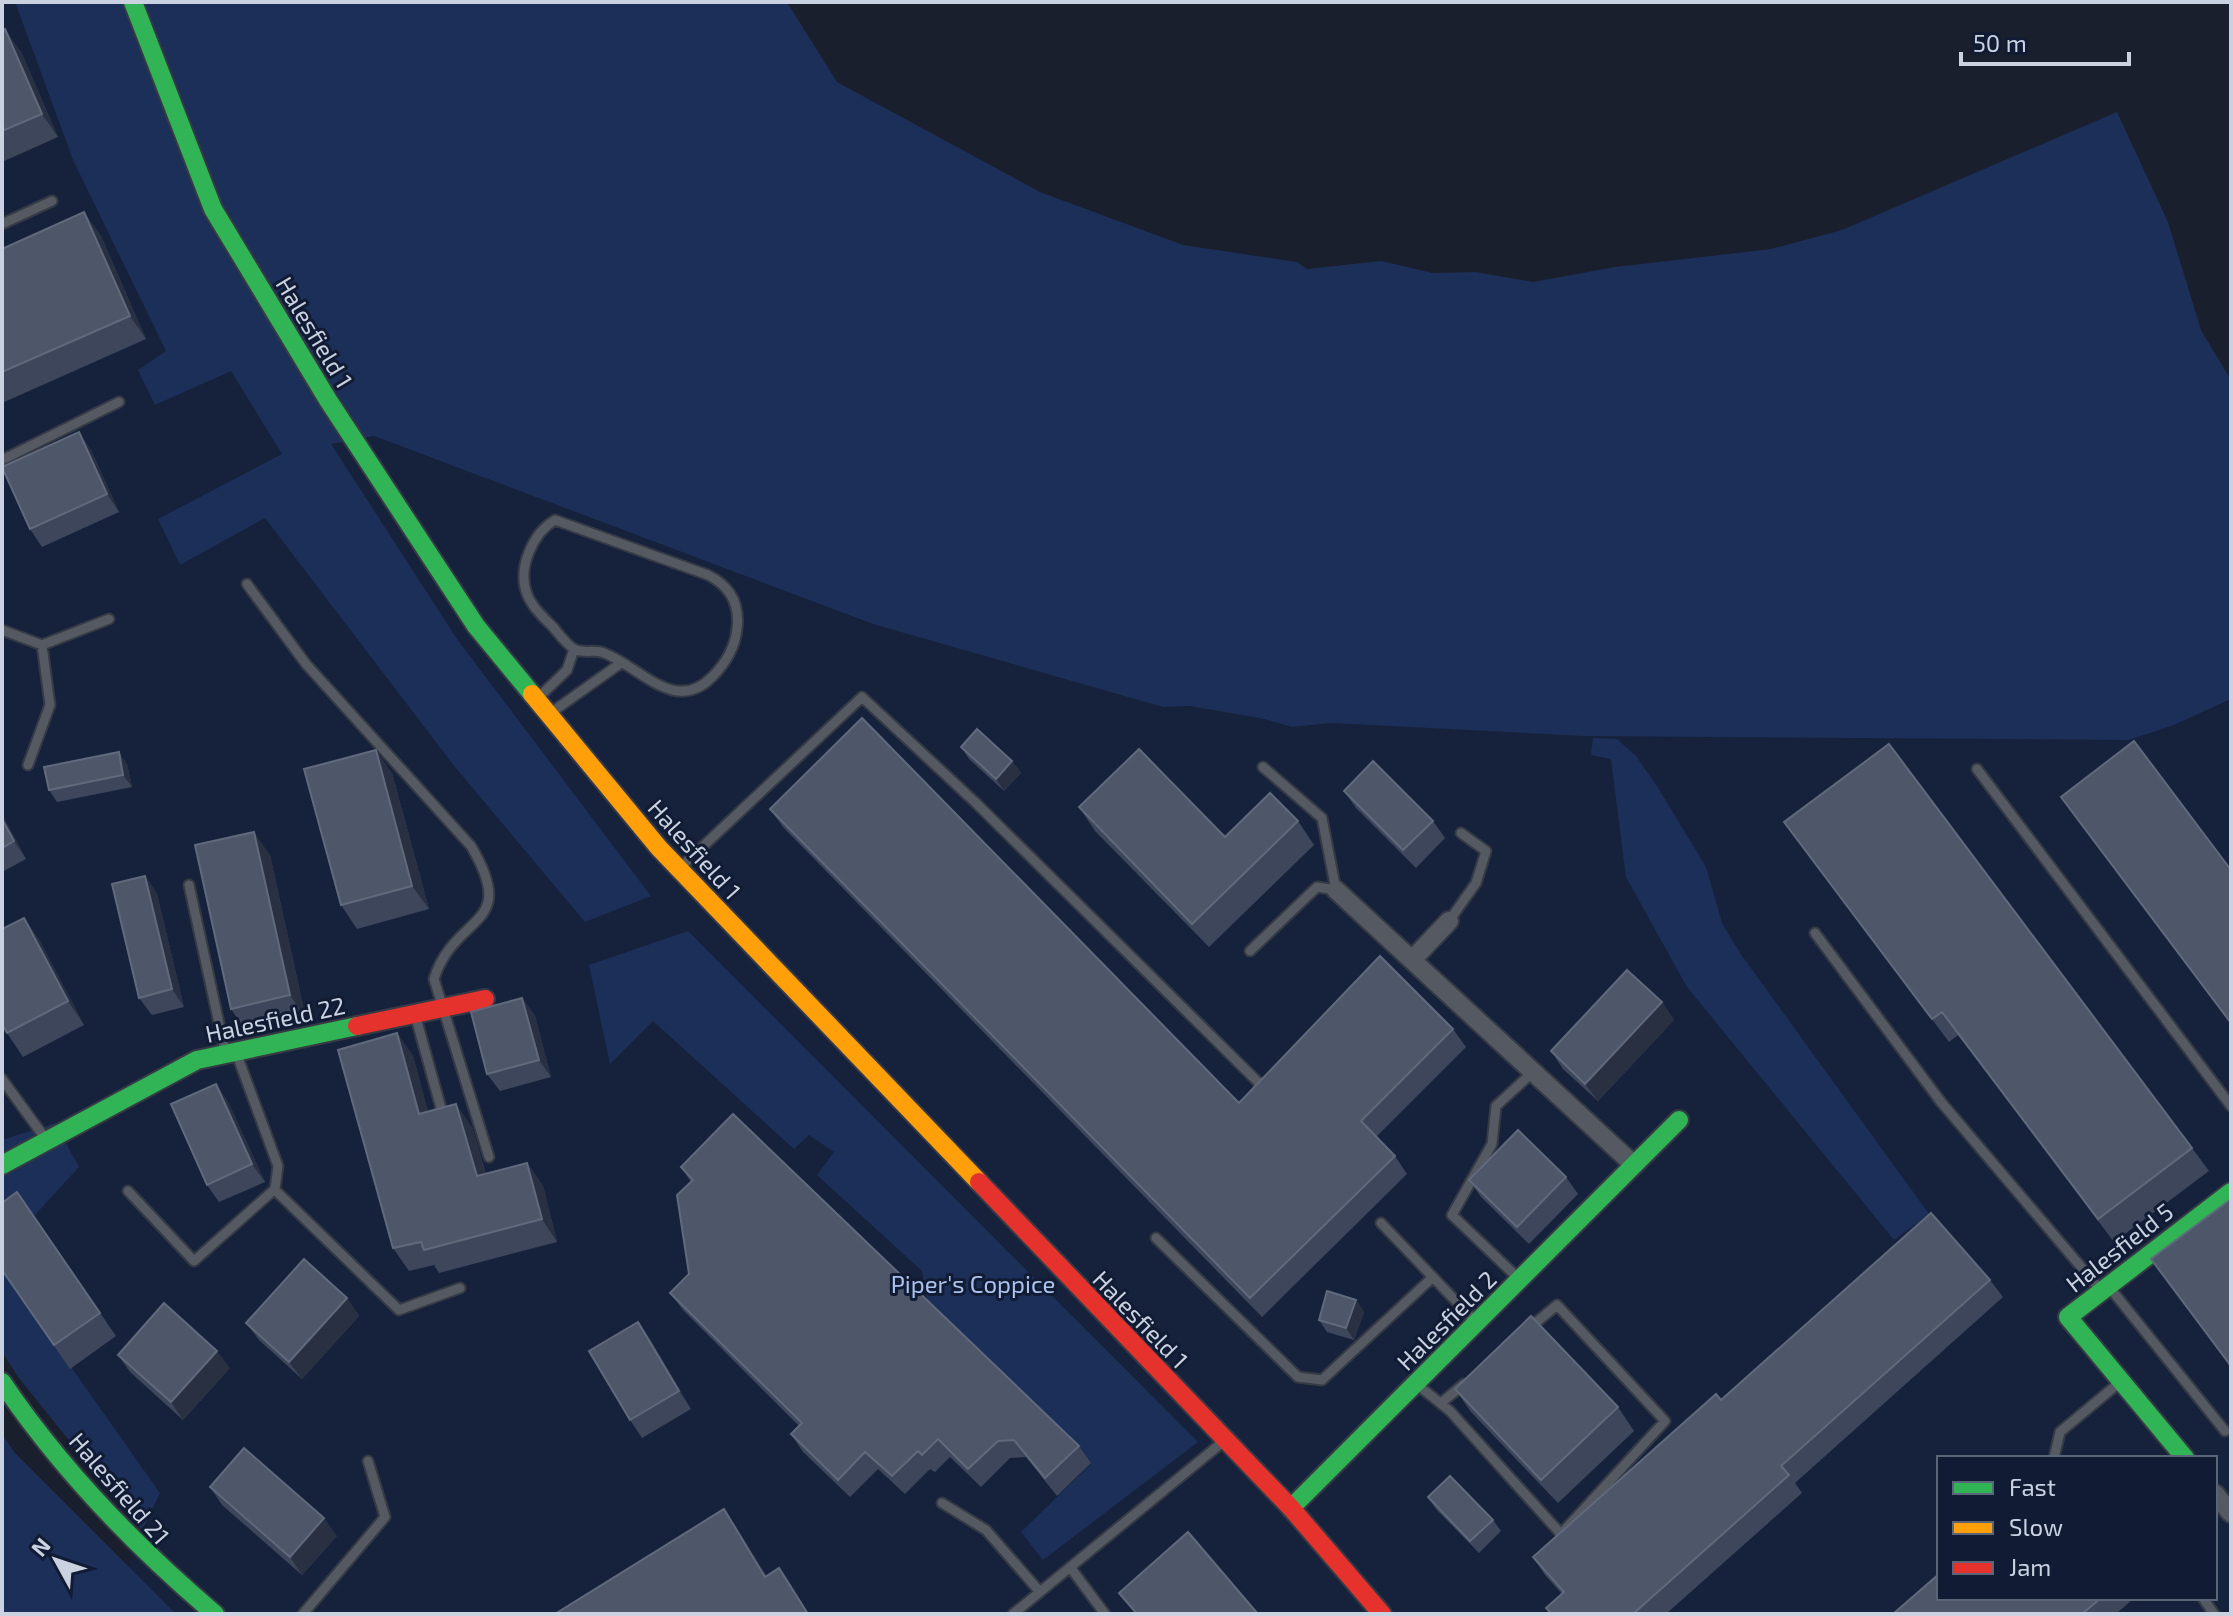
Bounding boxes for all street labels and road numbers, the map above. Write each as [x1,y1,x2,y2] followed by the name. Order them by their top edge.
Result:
[270,271,360,393] street label: Halesfield 1
[643,793,747,905] street label: Halesfield 1
[203,990,347,1048] street label: Halesfield 22
[2060,1196,2178,1298] street label: Halesfield 5
[1087,1264,1195,1374] street label: Halesfield 1
[1390,1264,1502,1376] street label: Halesfield 2
[64,1426,176,1550] street label: Halesfield 21

